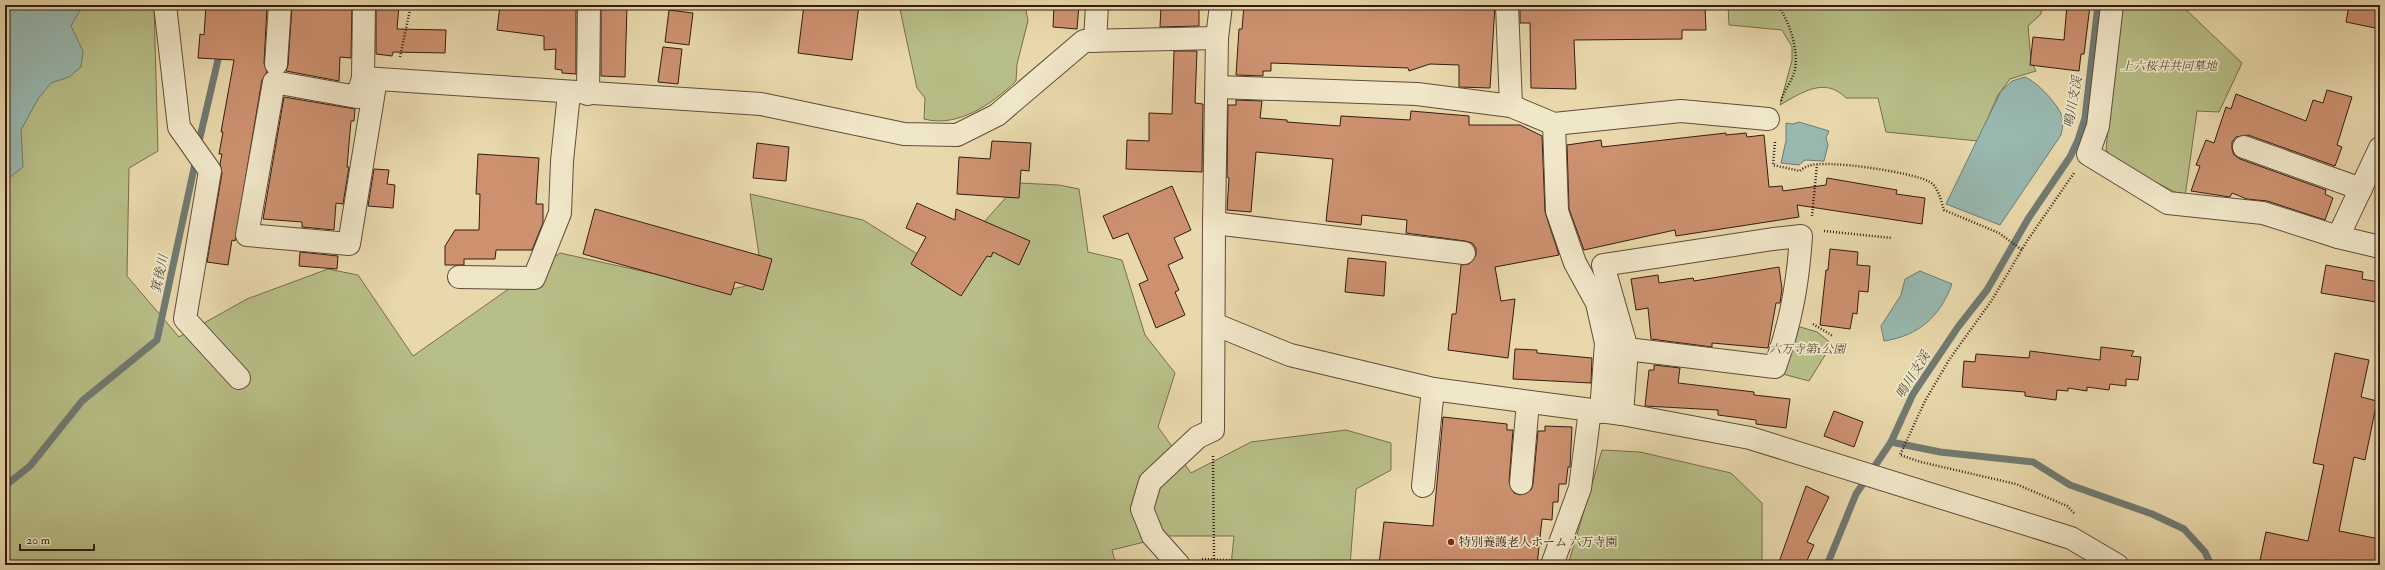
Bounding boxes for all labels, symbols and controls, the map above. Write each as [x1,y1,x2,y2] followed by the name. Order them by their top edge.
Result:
[2121,59,2219,74] park label: 上六桜井共同墓地
[2061,73,2086,129] water label: 鳴川支渓
[148,251,172,295] water label: 箕後川
[1769,342,1847,357] park label: 六万寺第1公園
[1892,347,1935,401] water label: 鳴川支渓
[20,526,94,552] scale bar
[26,533,51,548] text: 20 m
[1459,535,1618,550] place label: 特別養護老人ホーム 六万寺園
[1446,537,1456,547] marker: 特別養護老人ホーム 六万寺園

